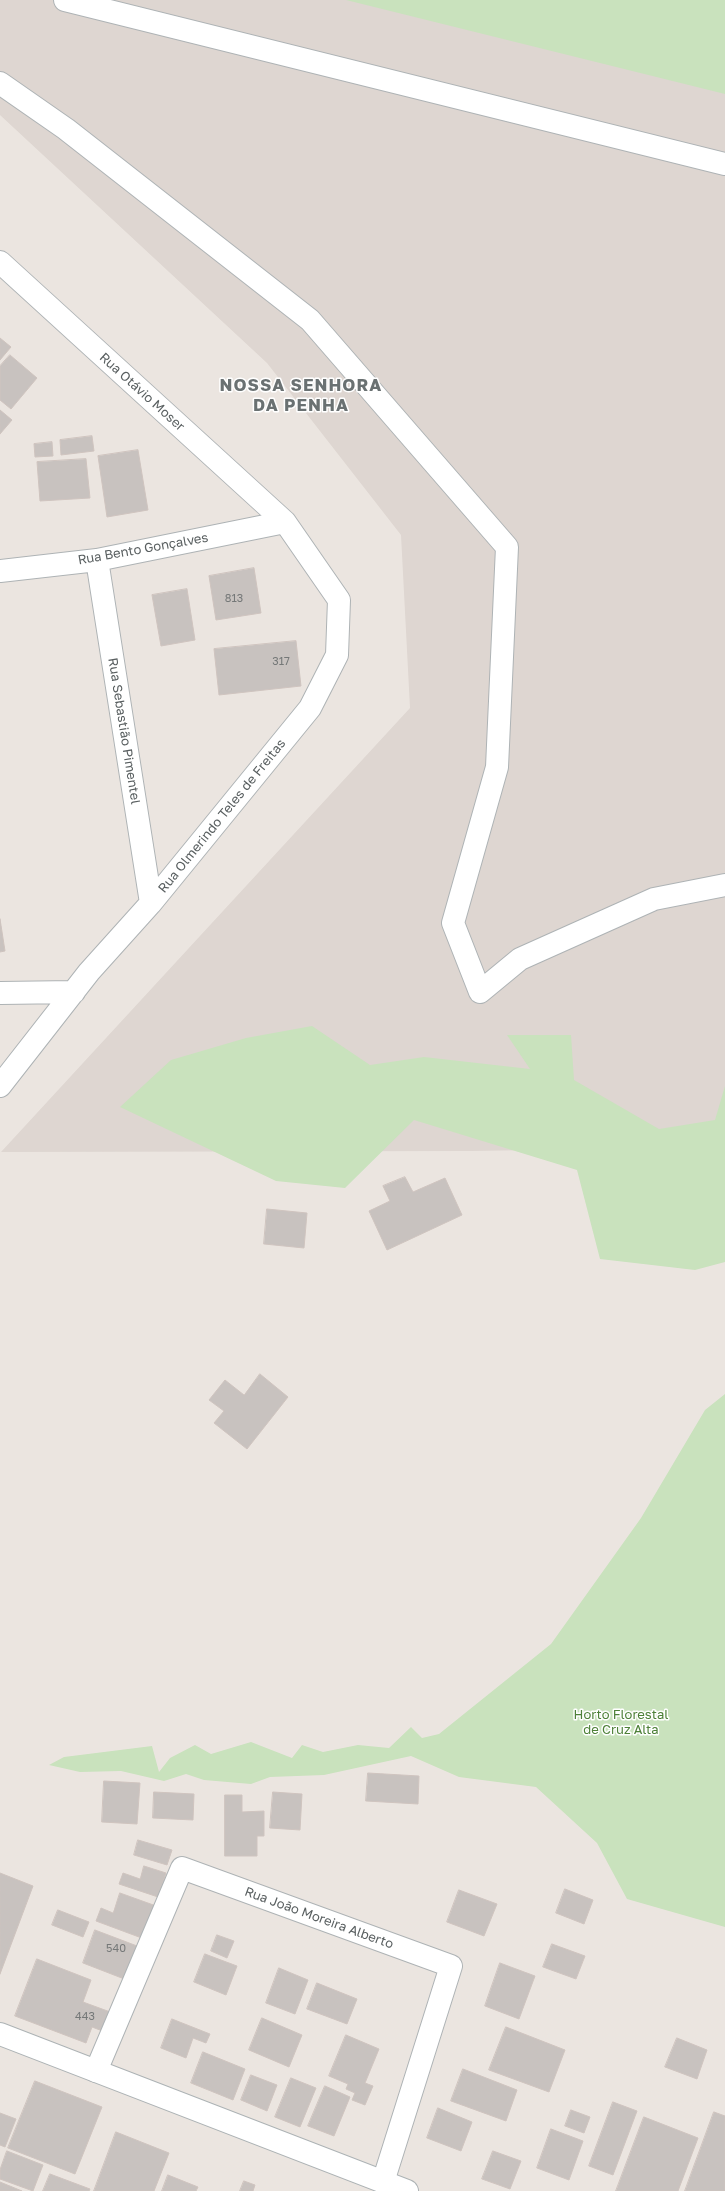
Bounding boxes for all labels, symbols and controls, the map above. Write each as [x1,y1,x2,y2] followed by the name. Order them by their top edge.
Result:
[96,350,188,434] street label: Rua Otávio Moser
[220,376,382,416] district label: NOSSA SENHORA DA PENHA
[77,530,209,568] street label: Rua Bento Gonçalves
[225,592,243,606] house number: 813
[272,655,290,669] house number: 317
[105,657,143,805] street label: Rua Sebastião Pimentel
[155,736,289,896] street label: Rua Olmerindo Teles de Freitas
[574,1707,668,1738] park label: Horto Florestal de Cruz Alta
[242,1884,396,1952] street label: Rua João Moreira Alberto
[106,1942,126,1956] house number: 540
[75,2010,95,2024] house number: 443

